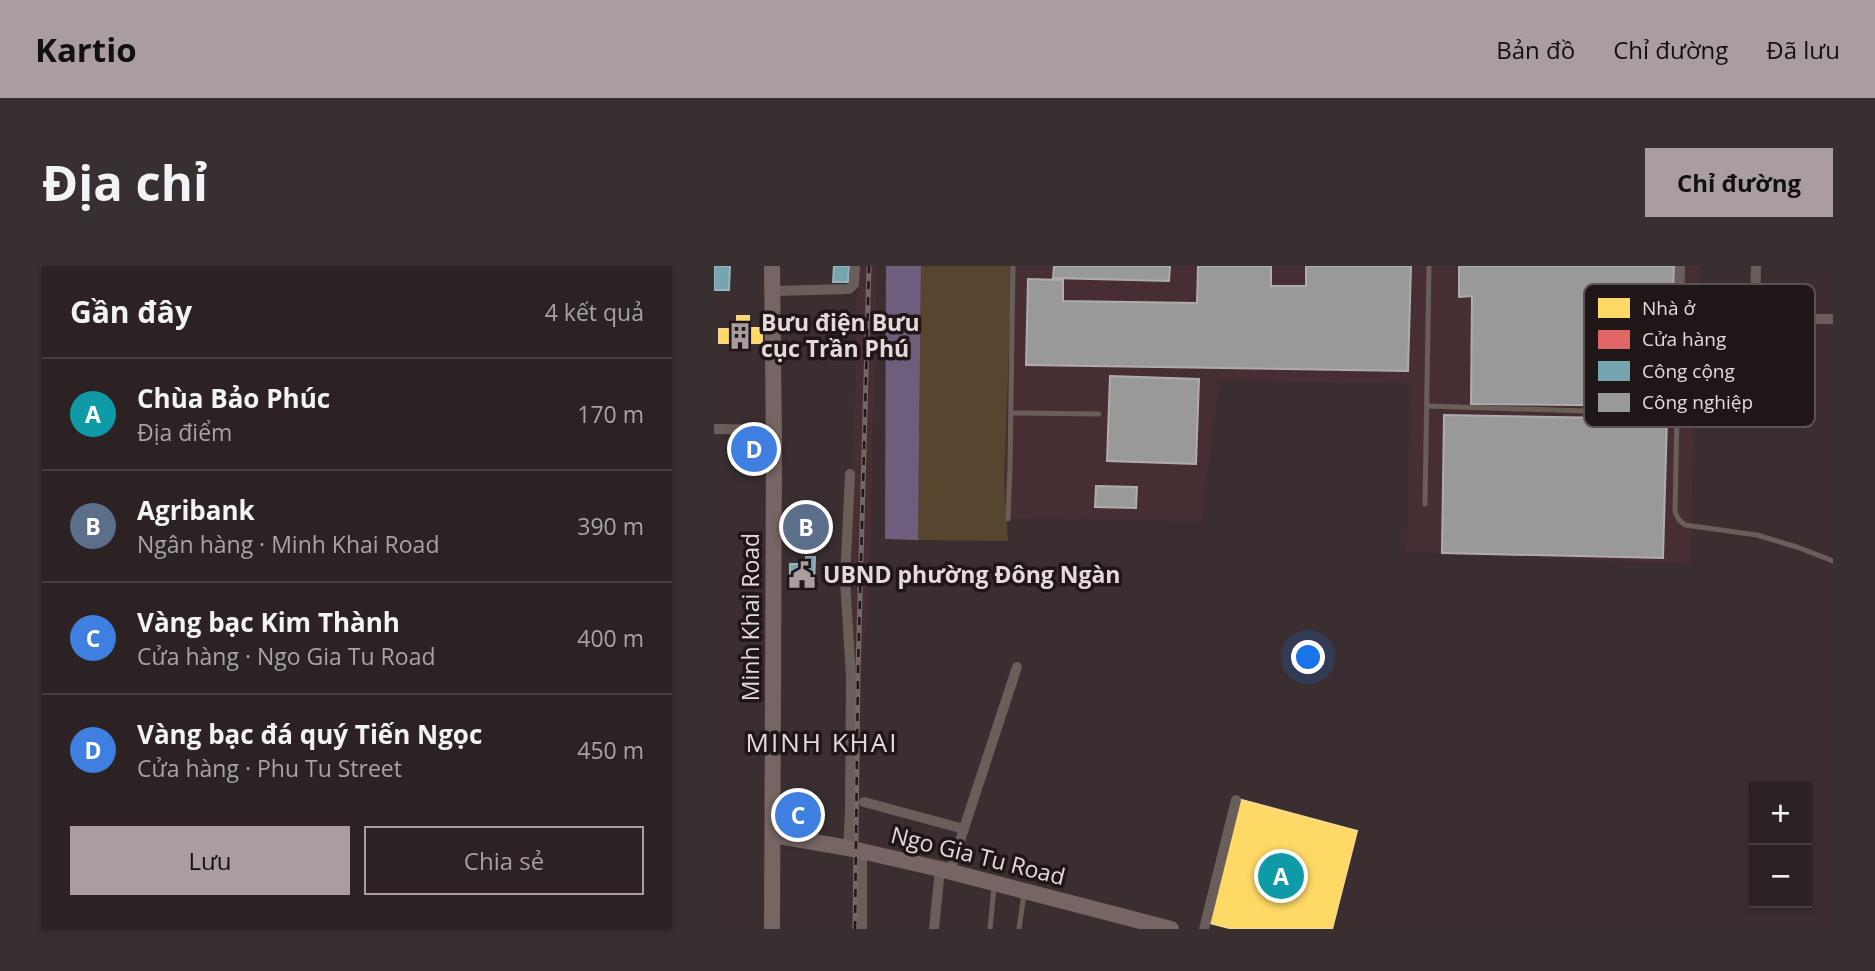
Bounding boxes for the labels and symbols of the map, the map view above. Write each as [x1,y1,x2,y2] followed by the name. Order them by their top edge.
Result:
[1584,284,1815,427] legend
[1642,295,1696,321] text: Nhà ở
[761,306,920,364] place label: Bưu điện Bưu cục Trần Phú
[725,321,755,351] building icon: Bưu điện Bưu cục Trần Phú
[1642,326,1726,352] text: Cửa hàng
[1642,358,1735,384] text: Công cộng
[1642,389,1753,415] text: Công nghiệp
[731,423,777,475] pin: D
[783,501,829,553] pin: B
[734,533,766,701] street label: Minh Khai Road
[823,558,1120,590] place label: UBND phường Đông Ngàn
[787,560,817,590] public building icon: UBND phường Đông Ngàn
[1291,640,1325,674] your location
[746,724,898,760] district label: MINH KHAI
[775,789,821,841] pin: C
[888,818,1069,892] street label: Ngo Gia Tu Road
[1258,850,1304,902] pin: A

